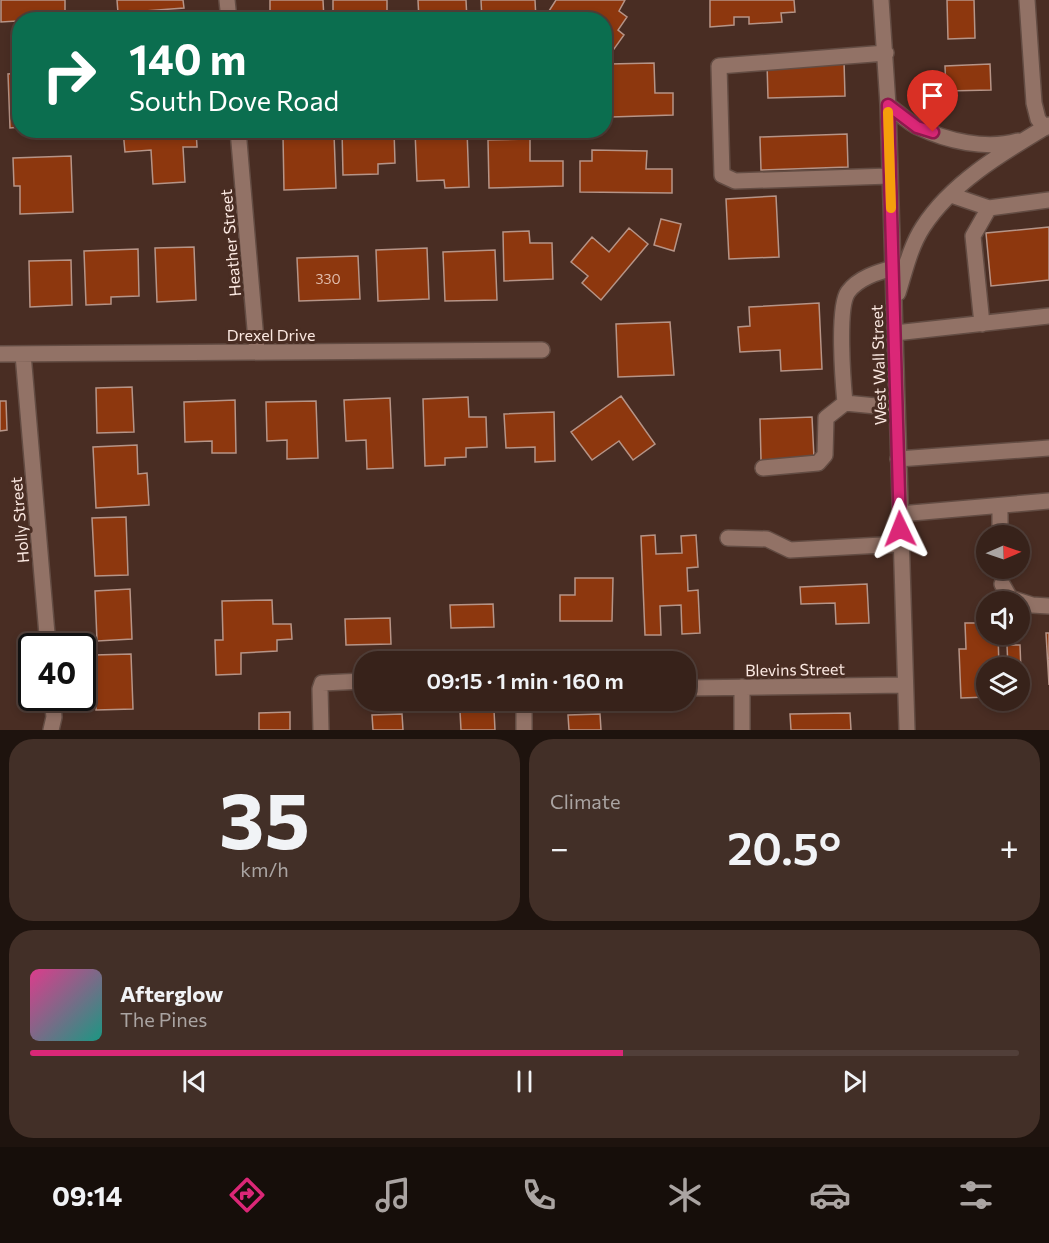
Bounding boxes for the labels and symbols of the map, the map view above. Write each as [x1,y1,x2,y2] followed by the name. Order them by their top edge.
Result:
[907,70,958,132] pin
[216,188,244,297] street label: Heather Street
[315,270,341,287] house number: 330
[866,304,890,426] street label: West Wall Street
[227,325,315,344] street label: Drexel Drive
[6,476,32,564] street label: Holly Street
[868,497,932,561] position arrow
[976,525,1030,579] north arrow
[18,633,96,711] speed limit sign: 40
[745,659,845,679] street label: Blevins Street

